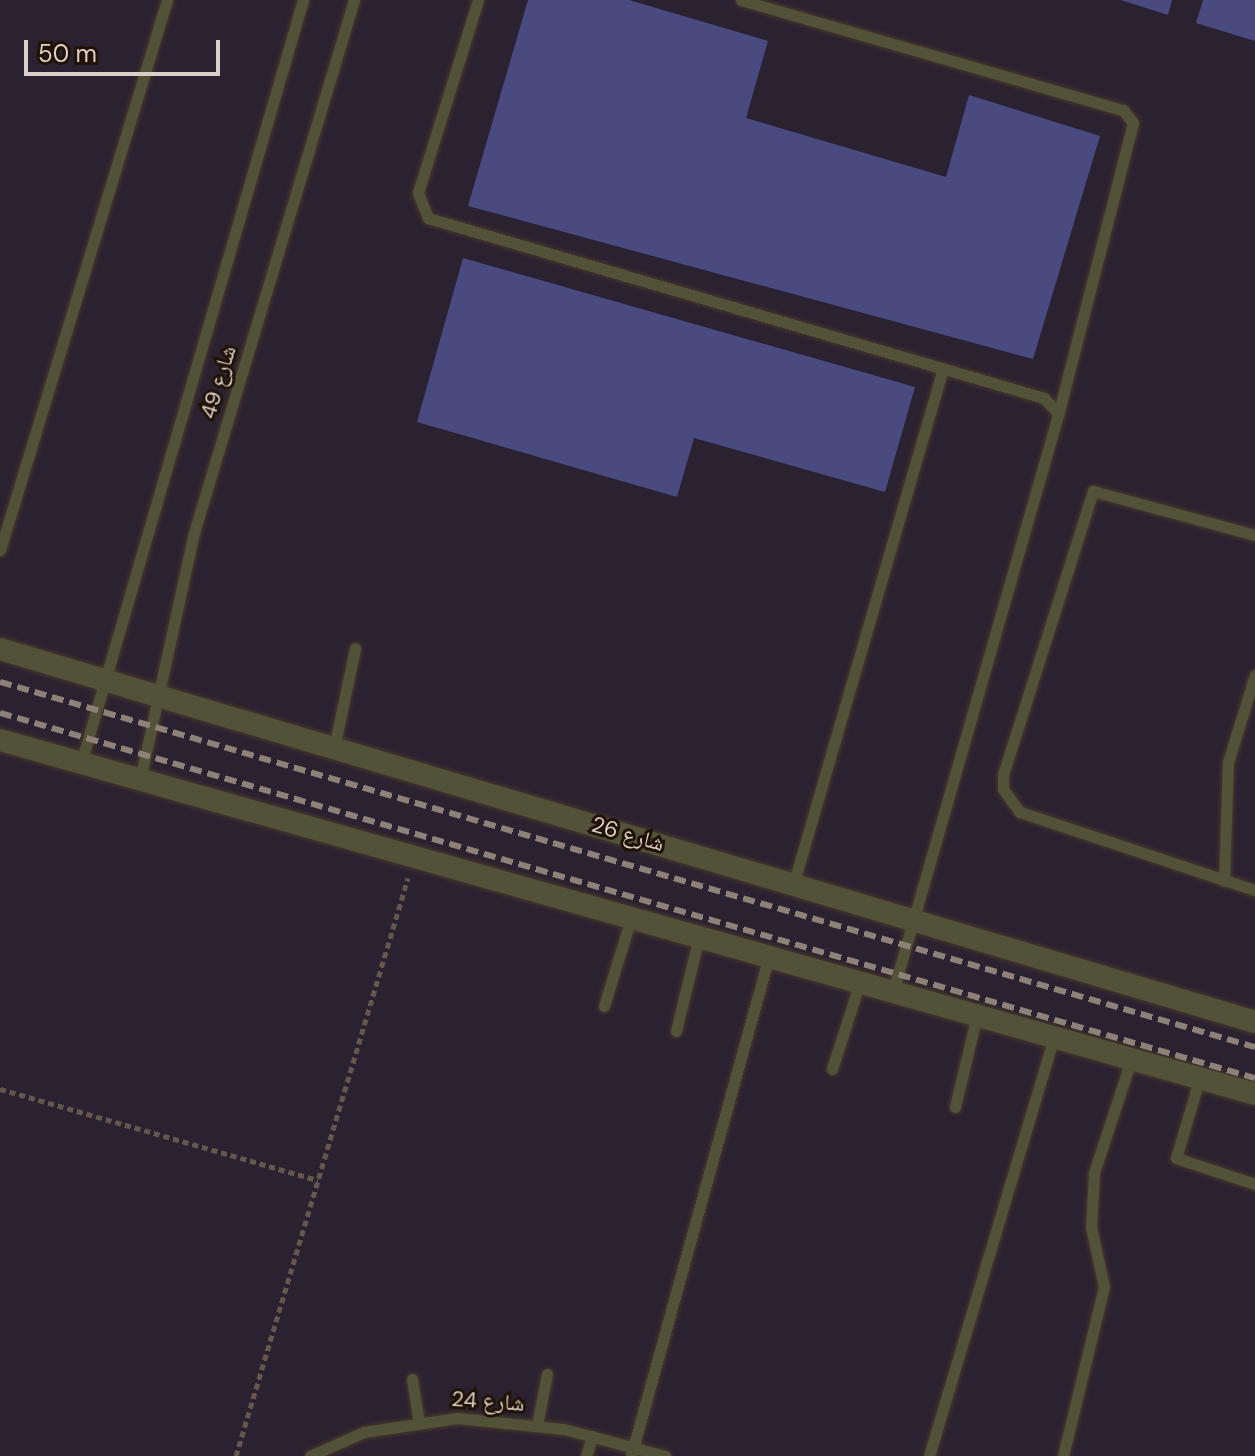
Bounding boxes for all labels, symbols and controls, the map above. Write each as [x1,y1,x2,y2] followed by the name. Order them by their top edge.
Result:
[28,24,224,74] scale bar
[38,38,97,69] text: 50 m
[194,342,242,422] street label: شارع 49
[589,811,667,857] street label: شارع 26
[451,1385,525,1417] street label: شارع 24

